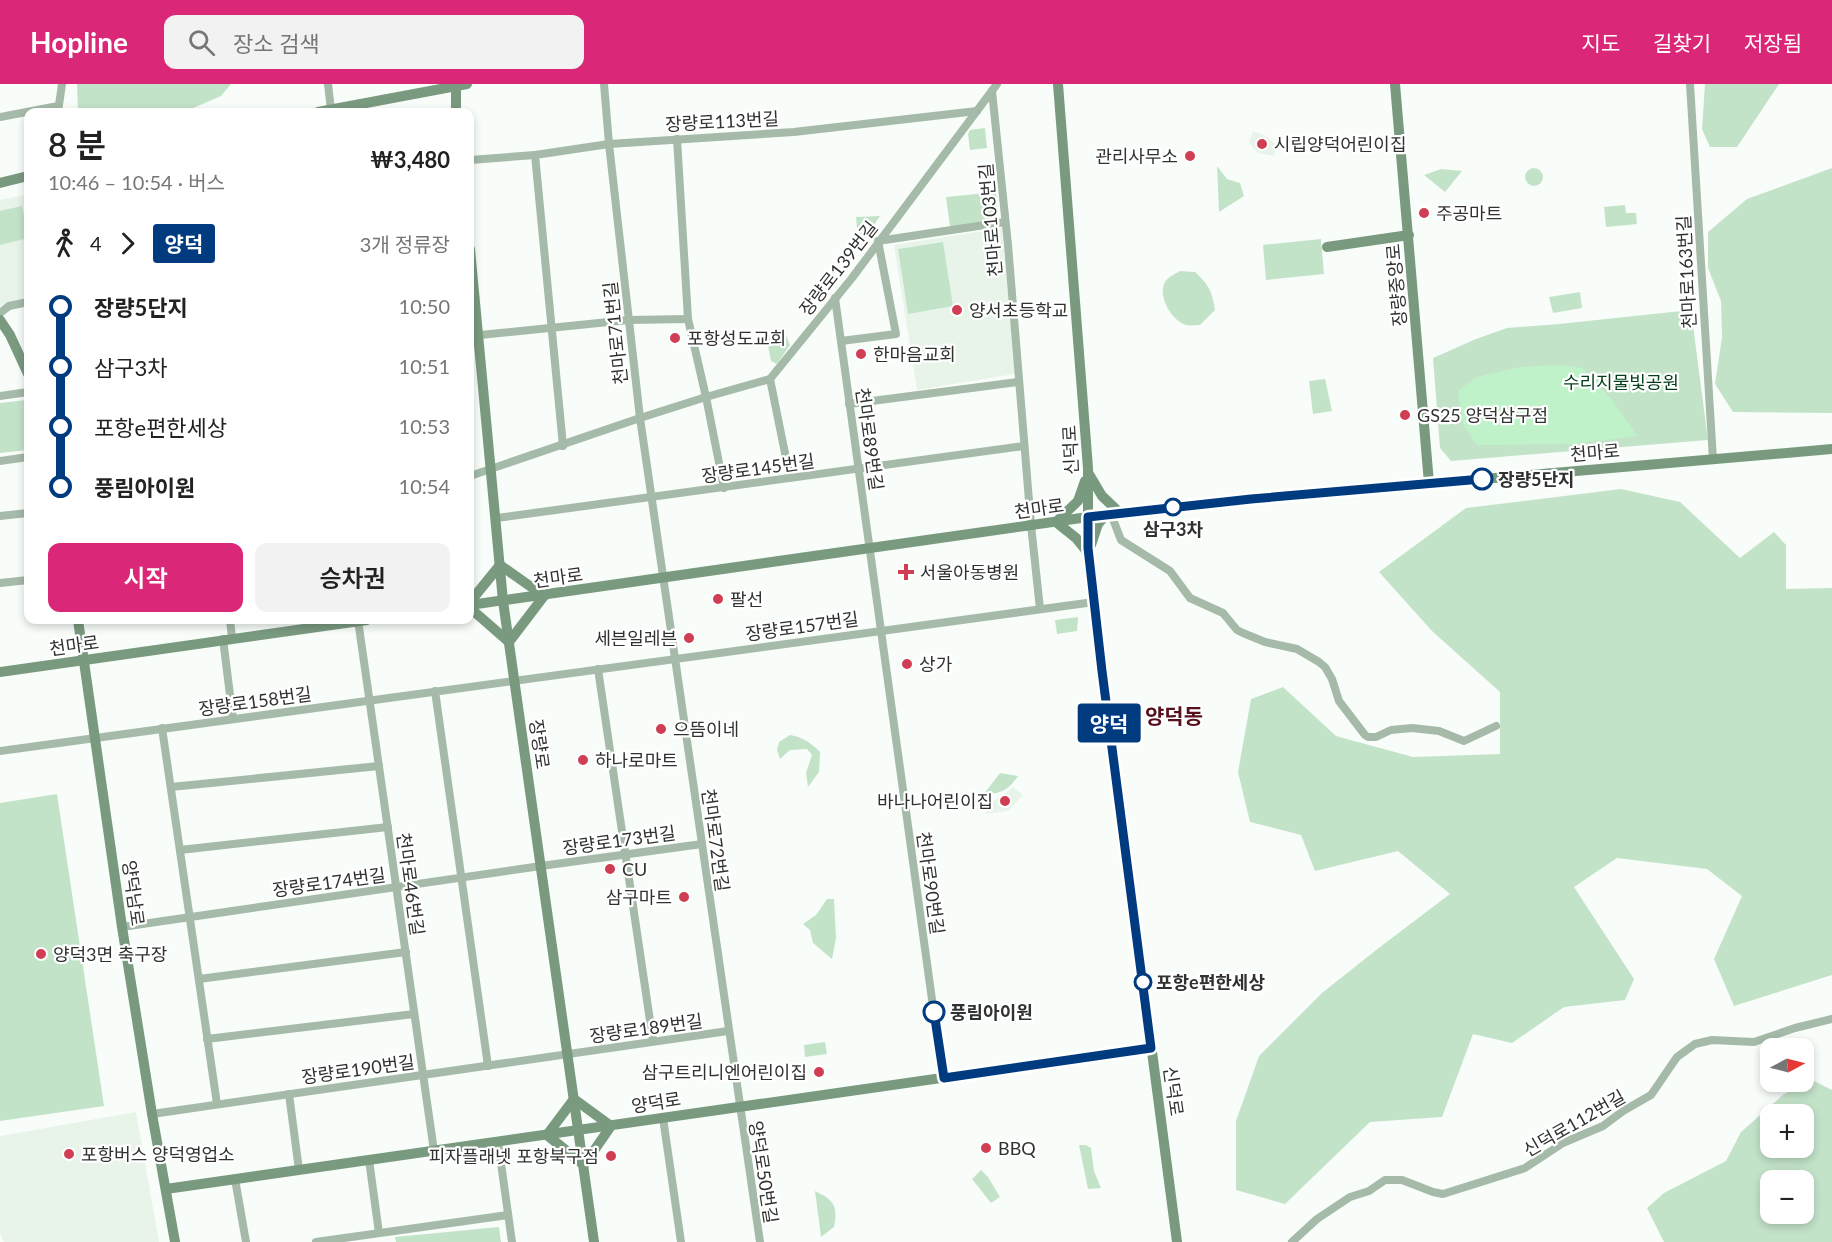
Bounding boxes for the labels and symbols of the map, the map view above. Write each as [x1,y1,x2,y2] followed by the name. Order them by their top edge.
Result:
[664,107,780,135] street label: 장량로113번길
[1274,133,1406,155] place label: 시립양덕어린이집
[1255,137,1269,151] marker: 시립양덕어린이집
[1095,145,1178,167] place label: 관리사무소
[1183,149,1197,163] marker: 관리사무소
[974,162,1006,278] street label: 천마로103번길
[1436,202,1502,224] place label: 주공마트
[1417,206,1431,220] marker: 주공마트
[1672,214,1700,330] street label: 천마로163번길
[794,216,882,320] street label: 장량로139번길
[1381,243,1411,327] street label: 장량중앙로
[599,280,631,386] street label: 천마로71번길
[969,299,1068,321] place label: 양서초등학교
[950,303,964,317] marker: 양서초등학교
[687,327,786,349] place label: 포항성도교회
[668,331,682,345] marker: 포항성도교회
[873,343,956,365] place label: 한마음교회
[854,347,868,361] marker: 한마음교회
[1563,371,1679,393] park label: 수리지물빛공원
[852,386,888,492] street label: 천마로89번길
[1417,404,1548,426] place label: GS25 양덕삼구점
[1398,408,1412,422] marker: GS25 양덕삼구점
[1058,425,1082,475] street label: 신덕로
[1569,439,1621,465] street label: 천마로
[700,449,816,487] street label: 장량로145번길
[1471,468,1493,490] marker: 장량5단지
[1498,468,1575,490] place label: 장량5단지
[1013,494,1065,522] street label: 천마로
[1164,498,1182,516] marker: 삼구3차
[1143,518,1203,540] place label: 삼구3차
[920,561,1019,583] place label: 서울아동병원
[532,563,584,591] street label: 천마로
[897,563,915,581] marker: 서울아동병원
[730,588,763,610] place label: 팔선
[711,592,725,606] marker: 팔선
[744,607,860,645] street label: 장량로157번길
[594,627,677,649] place label: 세븐일레븐
[48,631,100,659] street label: 천마로
[682,631,696,645] marker: 세븐일레븐
[919,653,953,675] place label: 상가
[900,657,914,671] marker: 상가
[197,682,313,720] street label: 장량로158번길
[1145,703,1203,728] district label: 양덕동
[1082,704,1136,742] line badge: 양덕
[526,718,554,770] street label: 장량로
[673,718,739,740] place label: 으뜸이네
[654,722,668,736] marker: 으뜸이네
[595,749,678,771] place label: 하나로마트
[576,753,590,767] marker: 하나로마트
[698,787,734,893] street label: 천마로72번길
[877,790,993,812] place label: 바나나어린이집
[998,794,1012,808] marker: 바나나어린이집
[561,821,677,859] street label: 장량로173번길
[913,830,949,936] street label: 천마로90번길
[393,831,429,937] street label: 천마로46번길
[622,858,647,880] place label: CU
[118,859,150,927] street label: 양덕남로
[603,862,617,876] marker: CU
[271,863,387,901] street label: 장량로174번길
[606,886,672,908] place label: 삼구마트
[677,890,691,904] marker: 삼구마트
[53,943,167,965] place label: 양덕3면 축구장
[34,947,48,961] marker: 양덕3면 축구장
[1156,971,1265,993] place label: 포항e편한세상
[1134,973,1152,991] marker: 포항e편한세상
[923,1001,945,1023] marker: 풍림아이원
[950,1001,1033,1023] place label: 풍림아이원
[588,1009,704,1047] street label: 장량로189번길
[1760,1038,1814,1092] north arrow
[300,1050,416,1088] street label: 장량로190번길
[641,1061,807,1083] place label: 삼구트리니엔어린이집
[812,1065,826,1079] marker: 삼구트리니엔어린이집
[1160,1065,1188,1117] street label: 신덕로
[1519,1085,1629,1161] street label: 신덕로112번길
[630,1087,682,1117] street label: 양덕로
[745,1119,783,1225] street label: 양덕로50번길
[998,1137,1036,1159] place label: BBQ
[979,1141,993,1155] marker: BBQ
[81,1143,235,1165] place label: 포항버스 양덕영업소
[429,1145,599,1167] place label: 피자플래넷 포항북구점
[62,1147,76,1161] marker: 포항버스 양덕영업소
[604,1149,618,1163] marker: 피자플래넷 포항북구점

